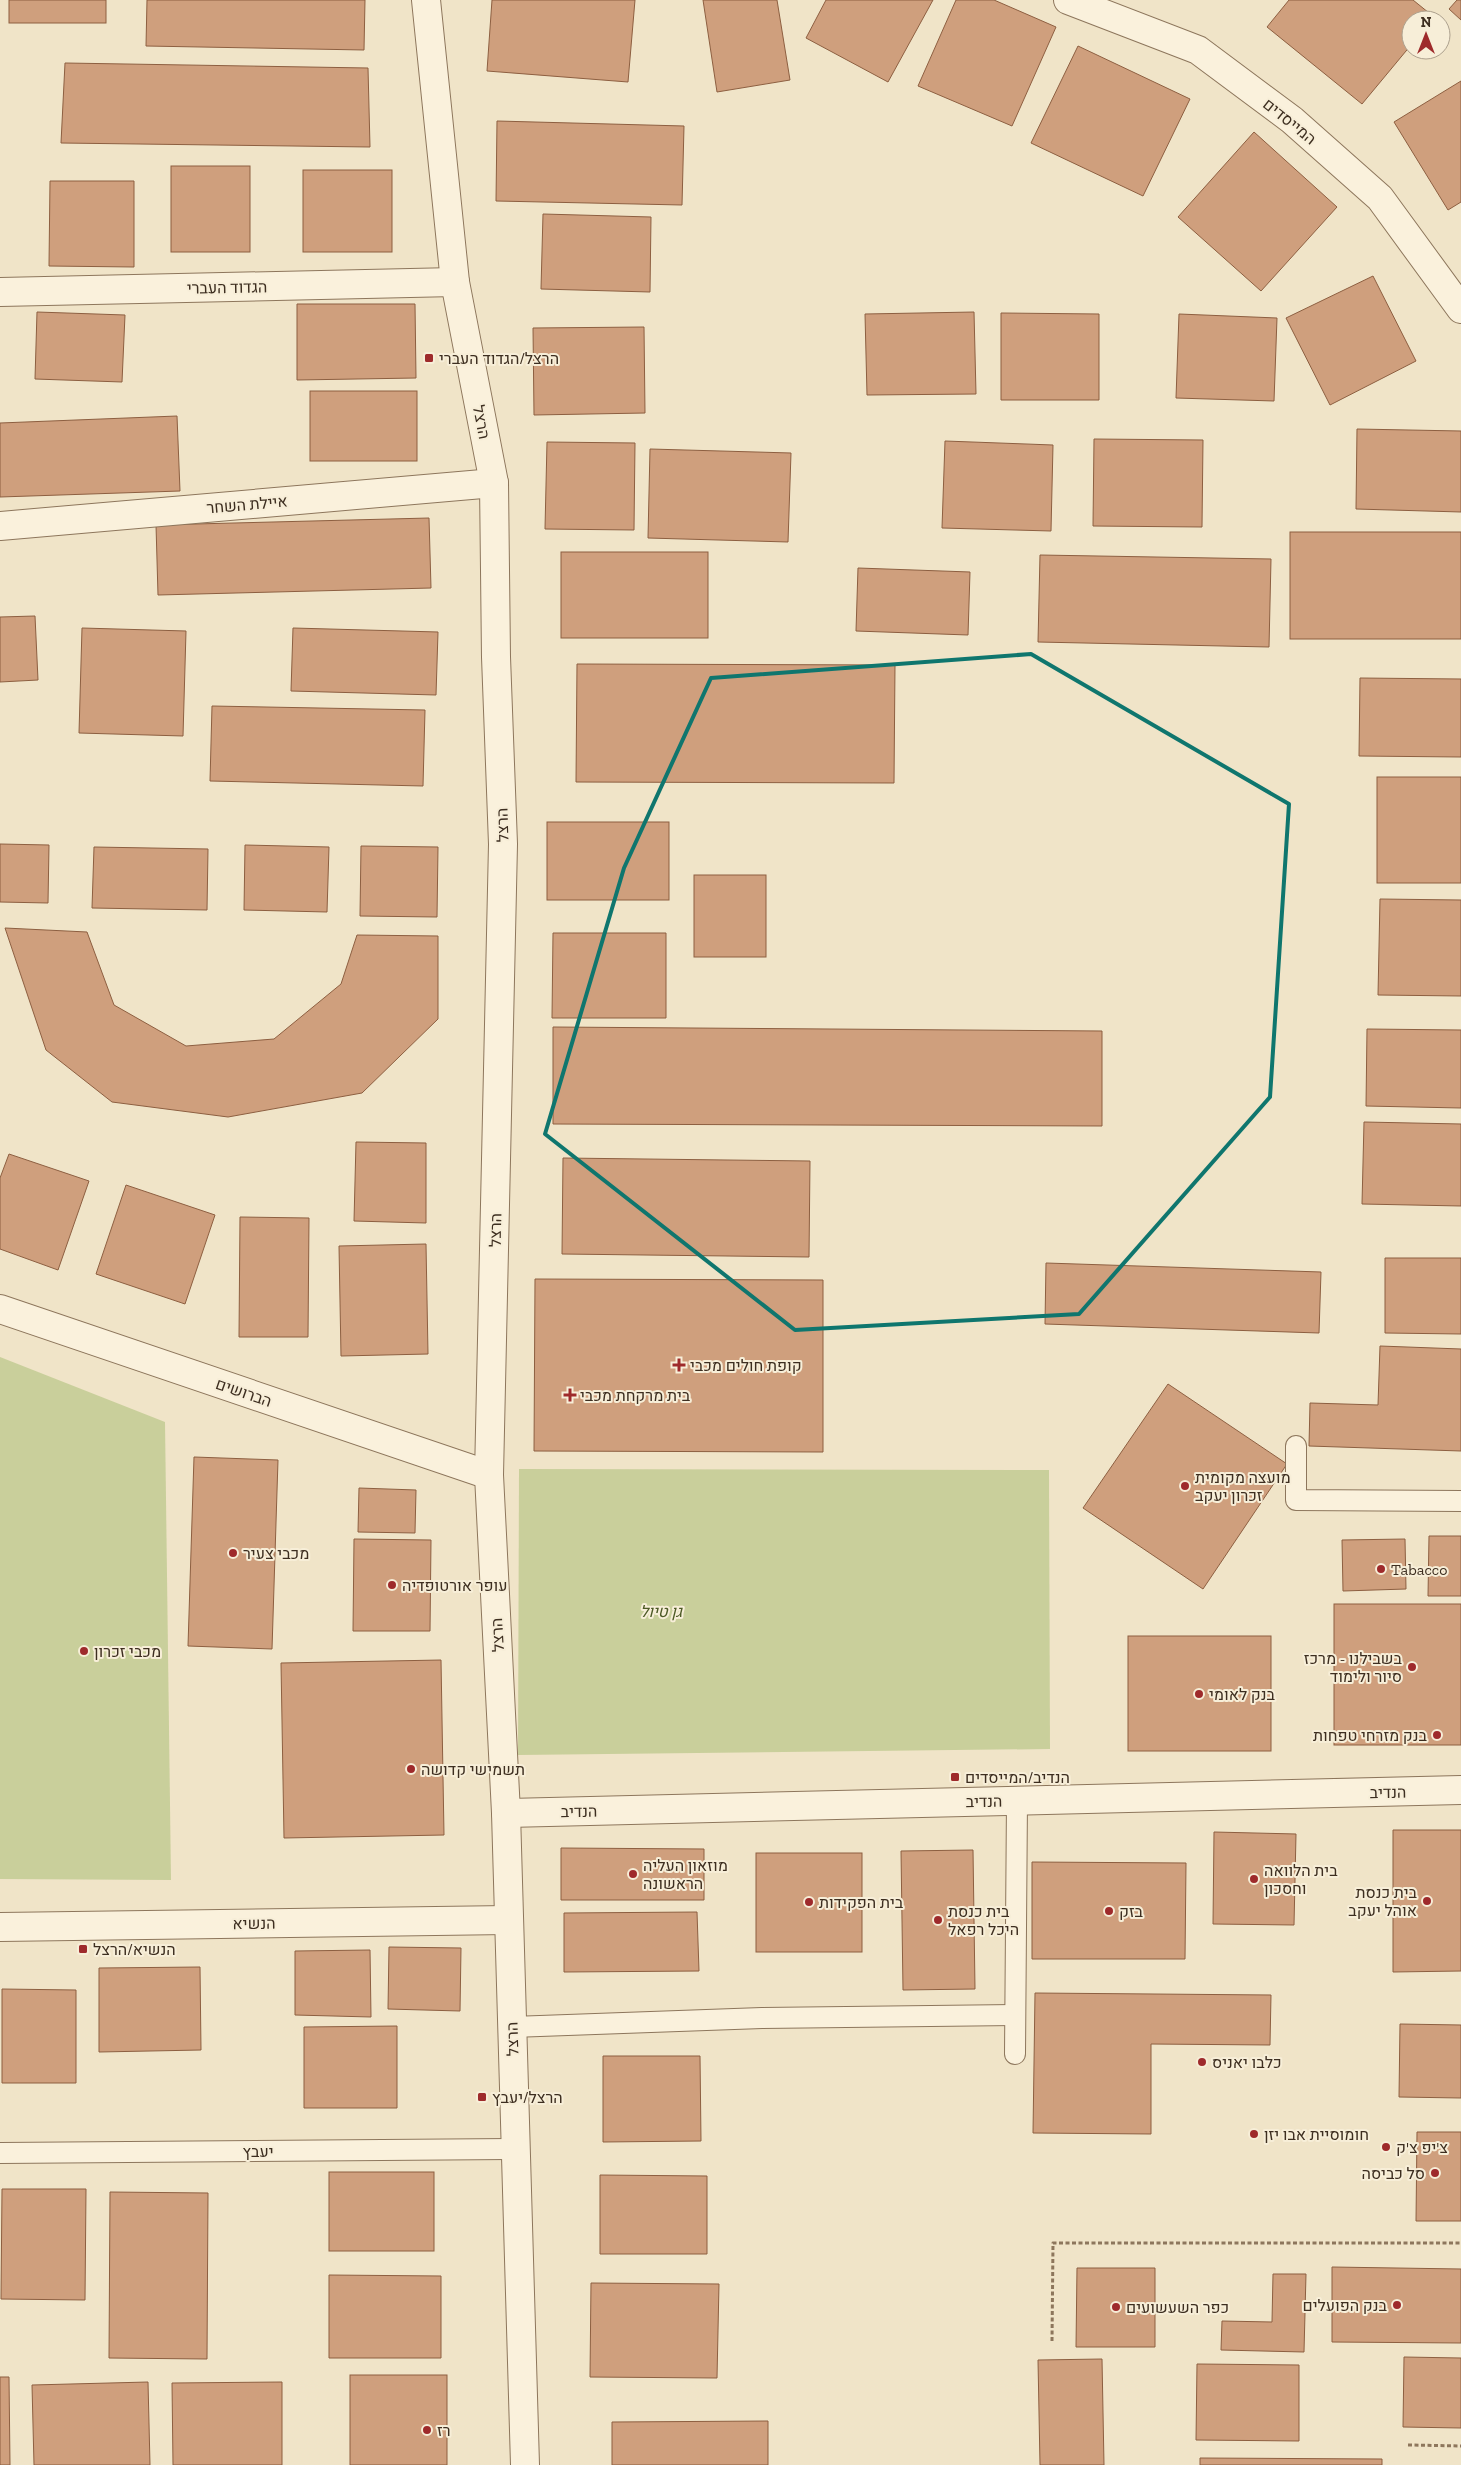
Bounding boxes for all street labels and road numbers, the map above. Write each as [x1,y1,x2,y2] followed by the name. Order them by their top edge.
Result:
[1259,94,1320,149] street label: המייסדים
[187,277,267,298] street label: הגדוד העברי
[469,403,494,441] street label: הרצל
[206,491,288,518] street label: איילת השחר
[492,808,513,842] street label: הרצל
[486,1213,505,1247] street label: הרצל
[213,1374,274,1411] street label: הברושים
[487,1617,508,1653] street label: הרצל
[1369,1783,1407,1802] street label: הנדיב
[965,1792,1003,1811] street label: הנדיב
[560,1802,598,1821] street label: הנדיב
[232,1914,276,1933] street label: הנשיא
[502,2022,523,2056] street label: הרצל
[242,2142,274,2161] street label: יעבץ

